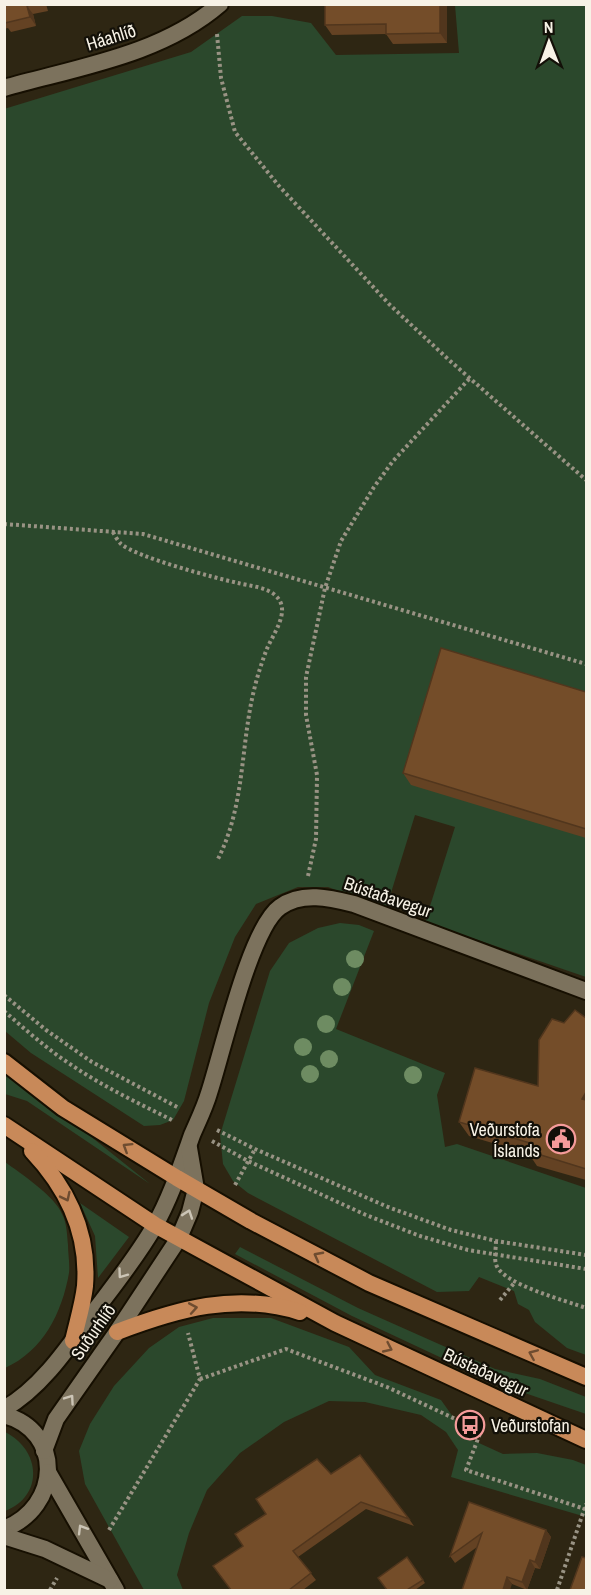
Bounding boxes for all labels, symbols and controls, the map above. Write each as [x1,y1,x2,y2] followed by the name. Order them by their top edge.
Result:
[519,12,579,72] north arrow
[544,16,554,38] text: N
[83,18,139,56] street label: Háahlíð
[341,870,435,924] street label: Bústaðavegur
[469,1117,540,1163] place label: Veðurstofa Íslands
[545,1123,577,1155] public building icon: Veðurstofa Íslands
[123,1143,133,1155] one-way arrow
[59,1190,71,1201] one-way arrow
[181,1209,194,1220] one-way arrow
[313,1252,324,1263] one-way arrow
[118,1267,129,1278] one-way arrow
[65,1299,121,1365] street label: Suðurhlíð
[188,1303,197,1315] one-way arrow
[381,1340,392,1352] one-way arrow
[439,1341,533,1403] street label: Bústaðavegur
[528,1349,539,1361] one-way arrow
[63,1394,74,1405] one-way arrow
[454,1409,486,1441] bus stop icon: Veðurstofan
[491,1413,570,1438] place label: Veðurstofan
[77,1525,89,1535] one-way arrow

